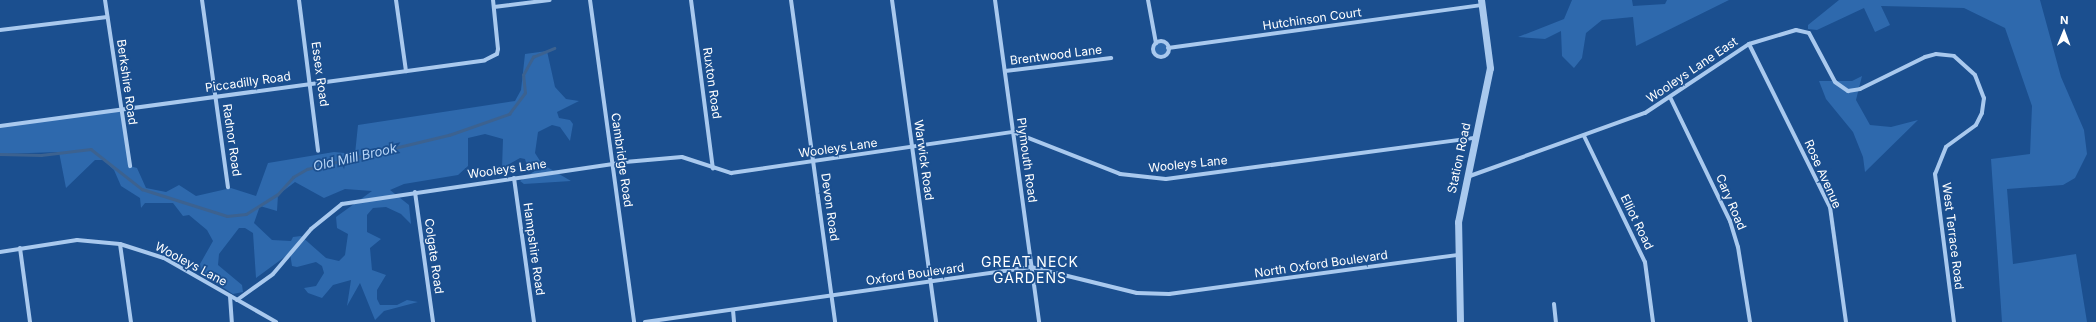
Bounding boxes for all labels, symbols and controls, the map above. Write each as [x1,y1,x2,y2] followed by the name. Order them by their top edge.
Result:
[1262,5,1362,33] street label: Hutchinson Court
[2044,12,2084,52] north arrow
[2060,13,2069,27] text: N
[1644,34,1740,106] street label: Wooleys Lane East
[114,38,140,126] street label: Berkshire Road
[308,41,332,107] street label: Essex Road
[1009,42,1103,68] street label: Brentwood Lane
[700,46,724,120] street label: Ruxton Road
[204,69,292,95] street label: Piccadilly Road
[220,103,244,177] street label: Radnor Road
[608,112,636,208] street label: Cambridge Road
[1014,117,1040,203] street label: Plymouth Road
[911,119,937,201] street label: Warwick Road
[1444,121,1474,195] street label: Station Road
[798,135,878,161] street label: Wooleys Lane
[1801,137,1845,211] street label: Rose Avenue
[312,140,398,174] water label: Old Mill Brook
[1148,153,1228,175] street label: Wooleys Lane
[467,156,547,182] street label: Wooleys Lane
[818,172,842,242] street label: Devon Road
[1713,172,1749,232] street label: Cary Road
[1939,182,1967,290] street label: West Terrace Road
[1618,192,1656,252] street label: Elliot Road
[520,202,548,296] street label: Hampshire Road
[422,217,446,295] street label: Colgate Road
[153,239,229,289] street label: Wooleys Lane
[1253,248,1389,280] street label: North Oxford Boulevard
[981,254,1079,286] district label: GREAT NECK GARDENS
[865,260,965,288] street label: Oxford Boulevard

